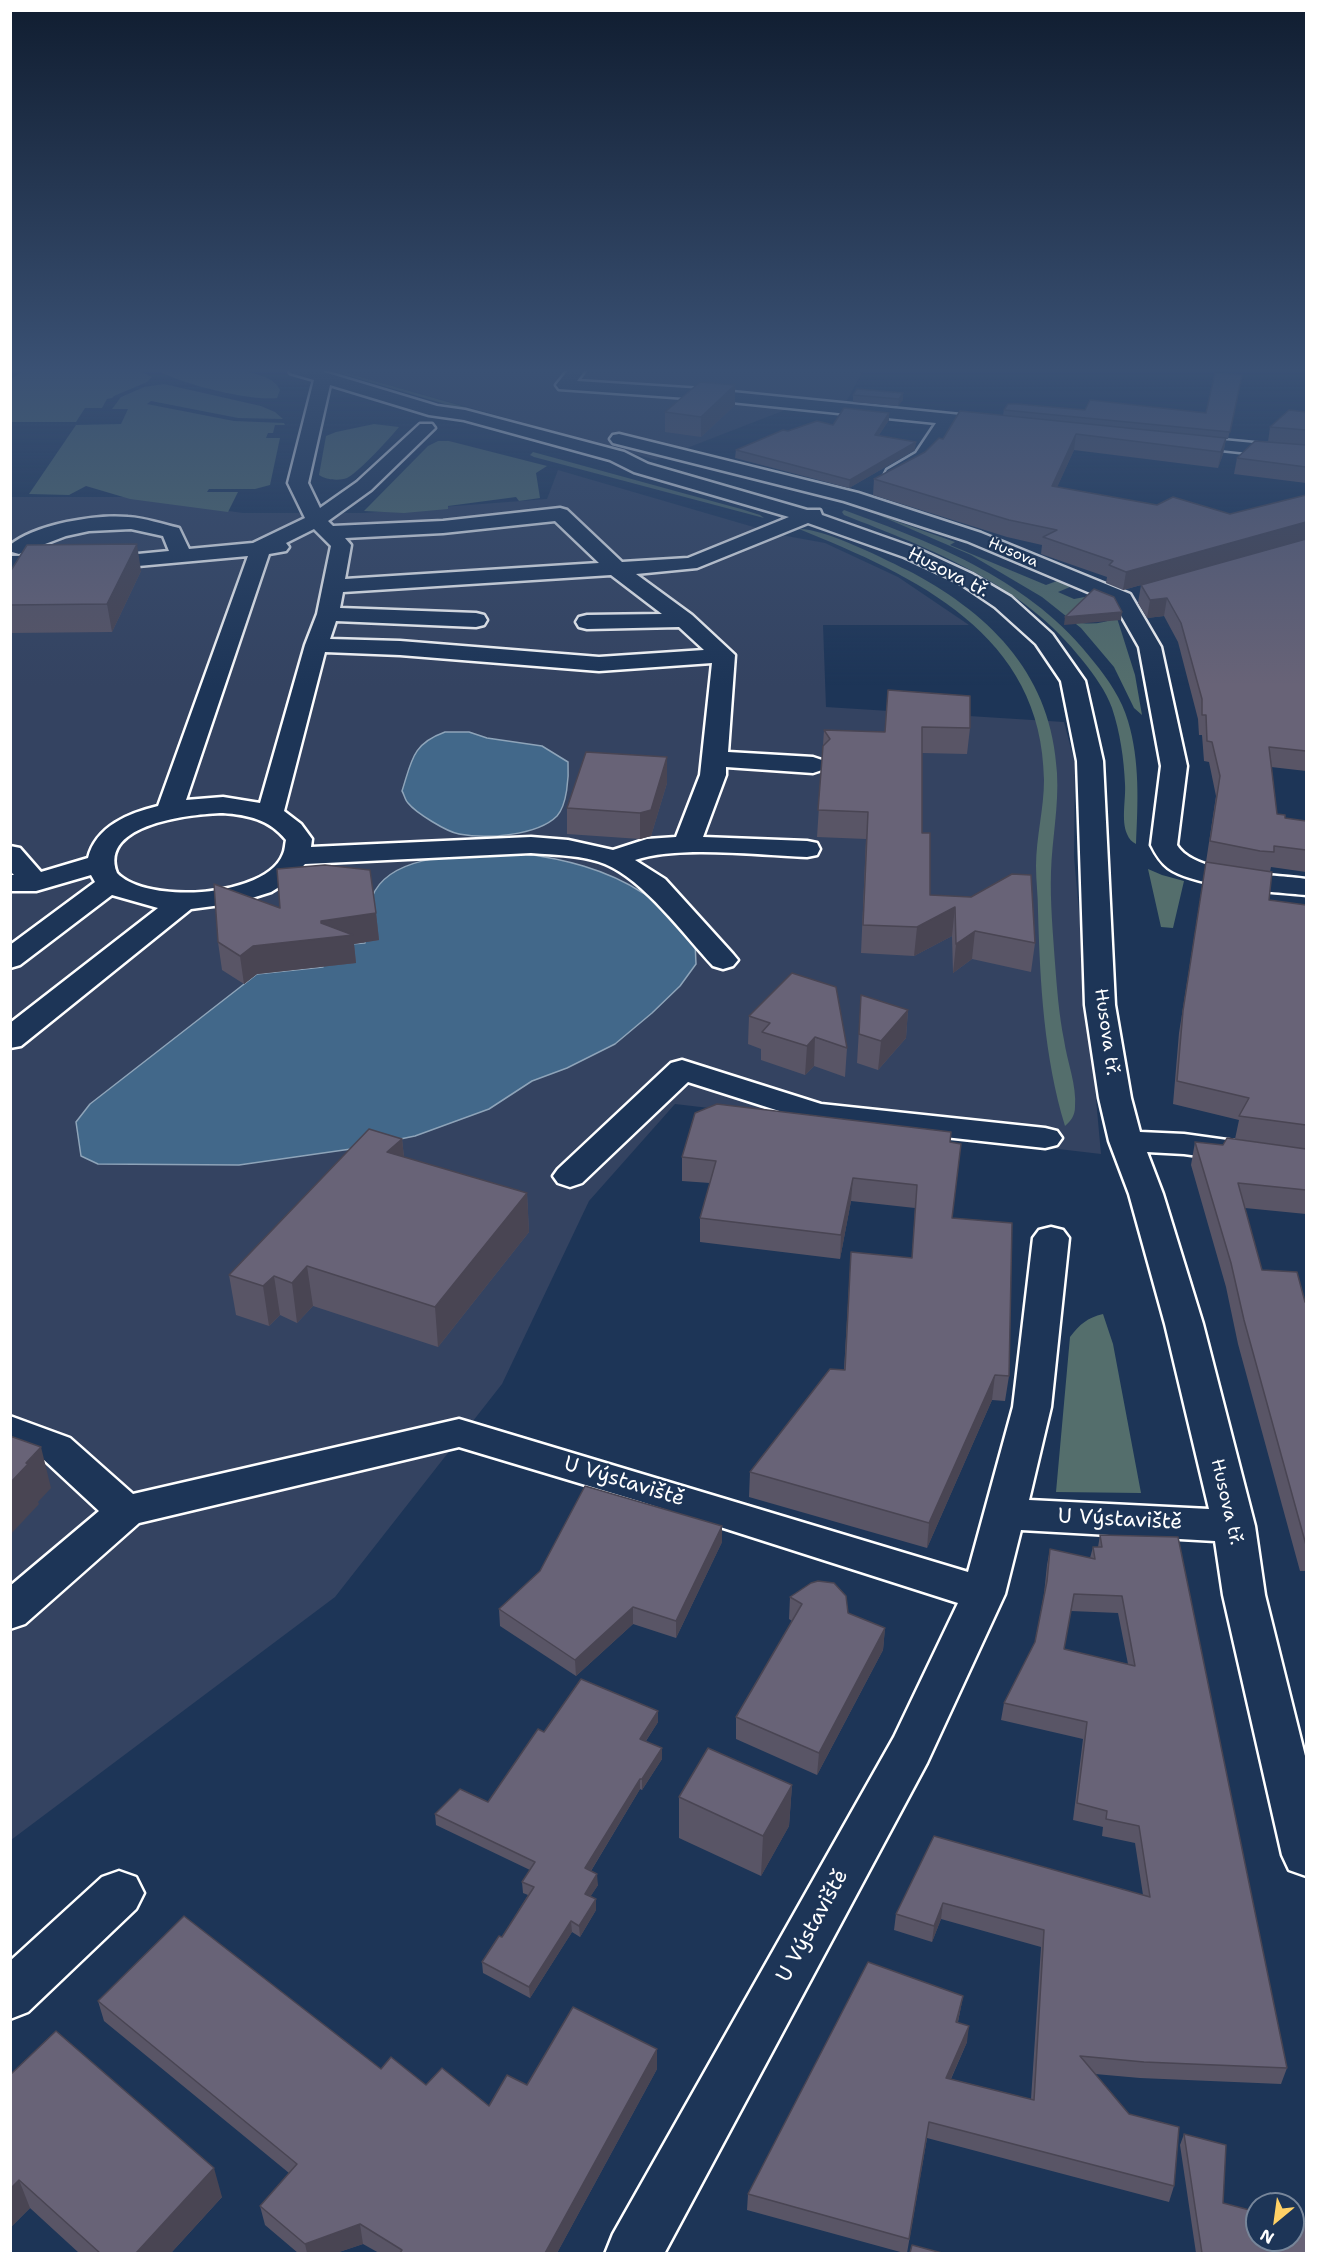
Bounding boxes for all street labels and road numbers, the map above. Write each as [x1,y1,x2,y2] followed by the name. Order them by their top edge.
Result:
[985,534,1041,572] street label: Husova
[904,543,992,603] street label: Husova tř.
[1089,987,1123,1077] street label: Husova tř.
[561,1452,687,1512] street label: U Výstaviště
[1206,1457,1246,1547] street label: Husova tř.
[1057,1504,1183,1536] street label: U Výstaviště
[772,1865,854,1987] street label: U Výstaviště

